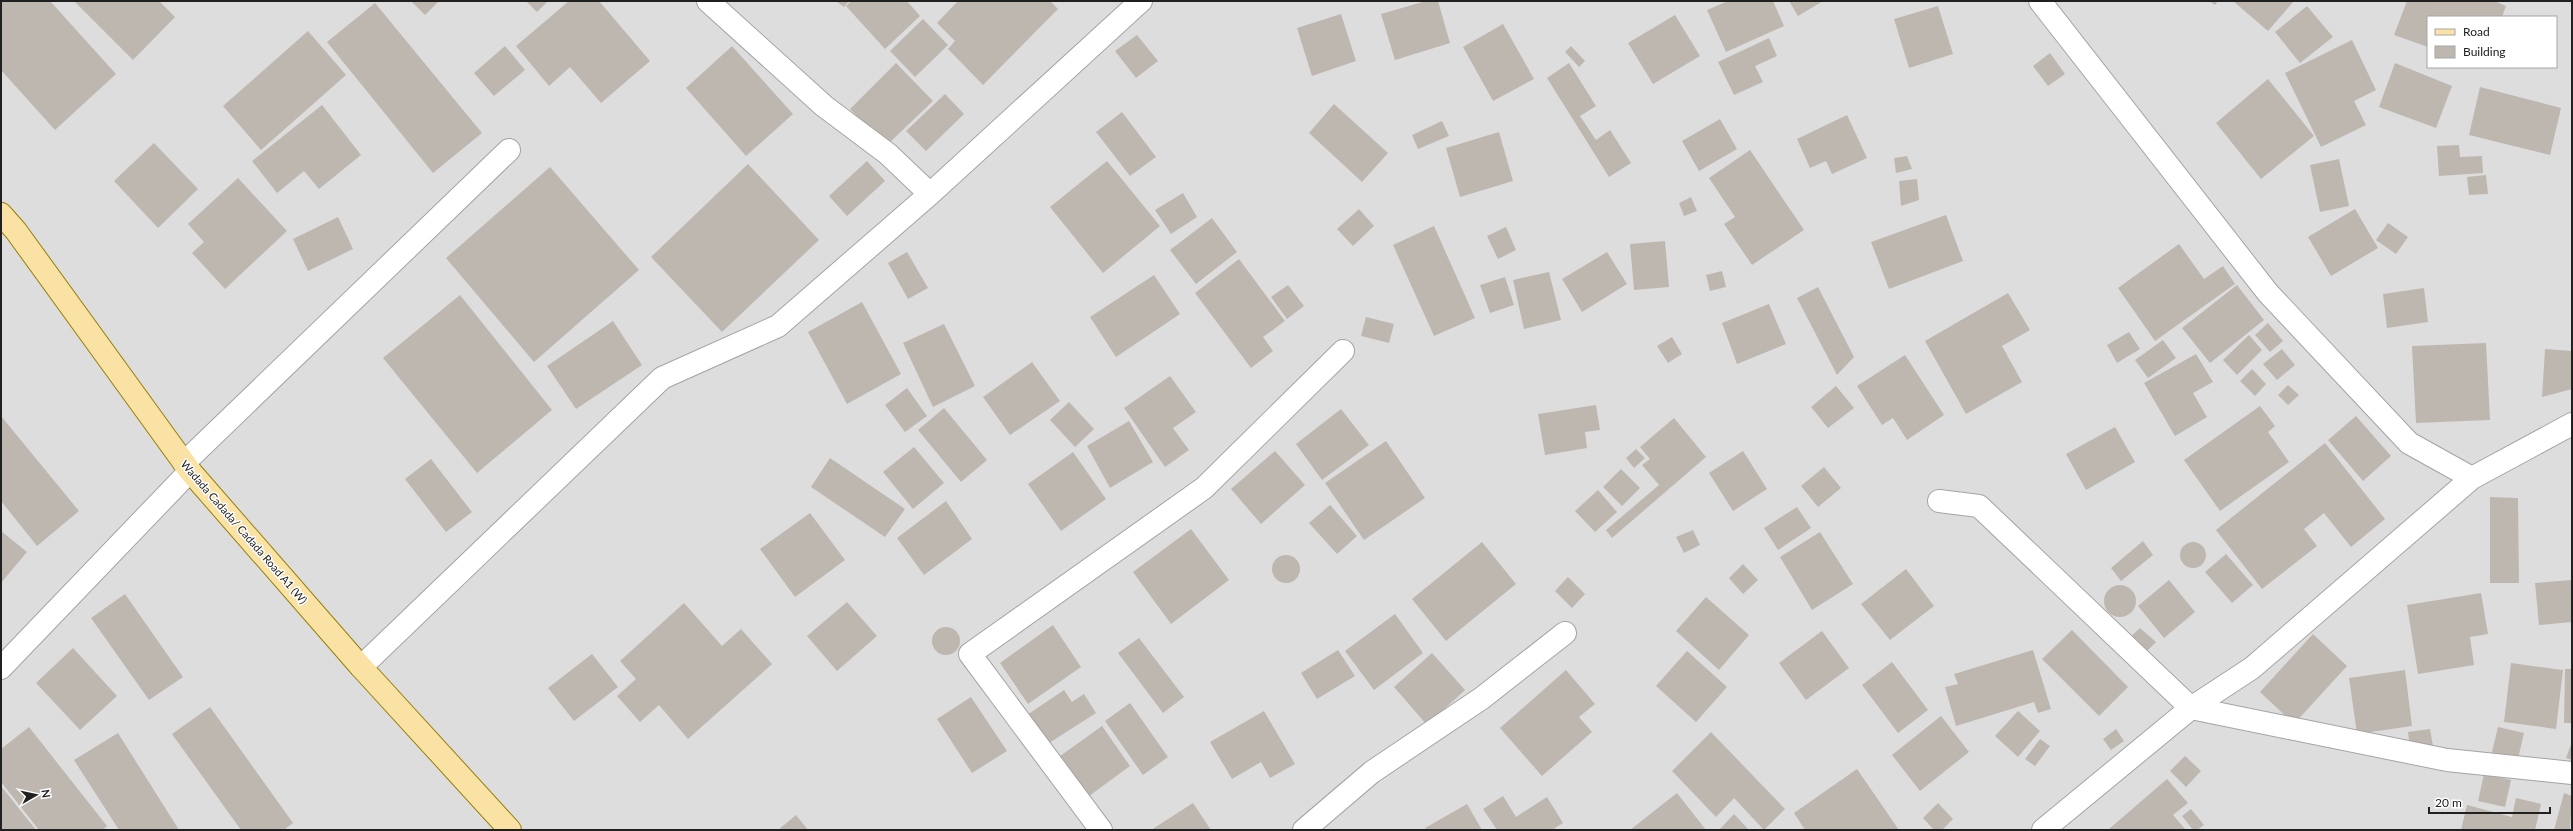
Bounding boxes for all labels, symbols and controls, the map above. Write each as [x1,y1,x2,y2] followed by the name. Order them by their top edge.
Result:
[2427,16,2557,68] legend
[2463,24,2490,39] text: Road
[2463,44,2506,59] text: Building
[179,457,310,606] street label: Wadada Cadada/ Cadada Road A1 (W)
[16,775,56,815] north arrow
[39,788,53,799] text: N
[2429,789,2550,815] scale bar
[2435,795,2462,810] text: 20 m

